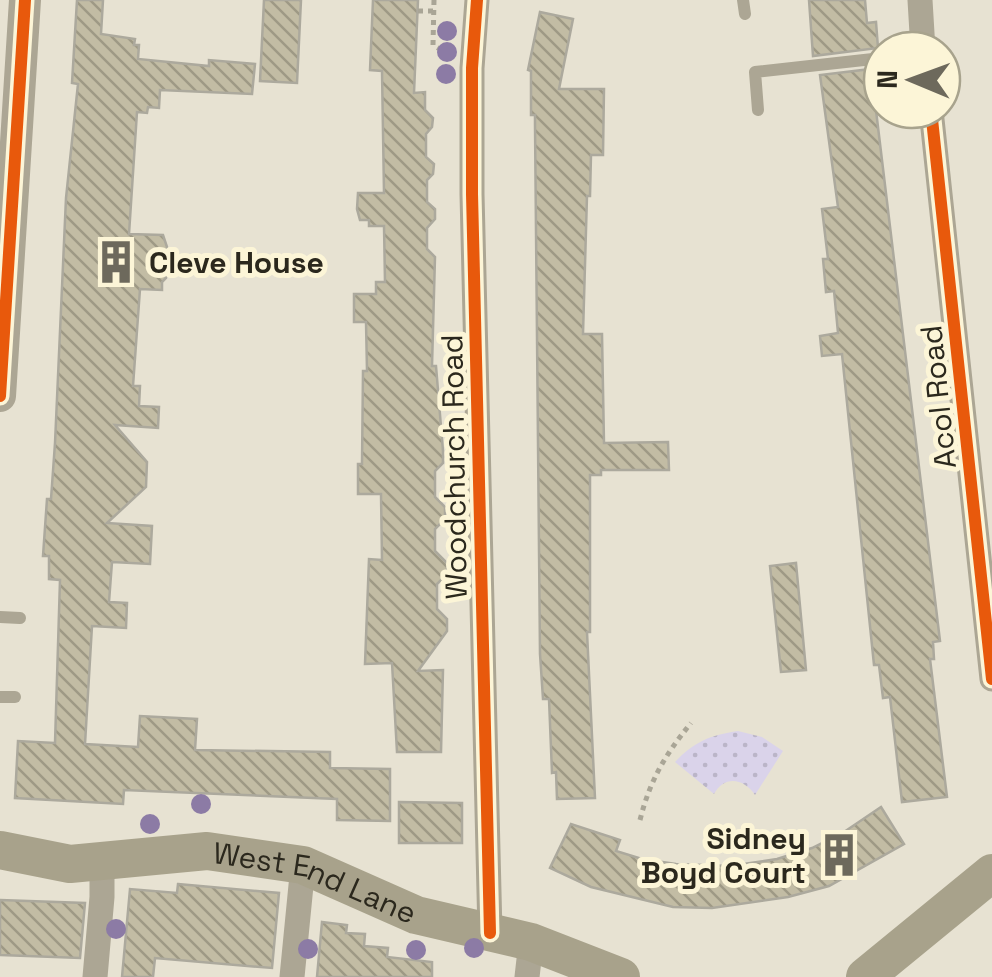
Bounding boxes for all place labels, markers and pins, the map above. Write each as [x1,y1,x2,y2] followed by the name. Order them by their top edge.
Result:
[92,238,140,286] building icon: Cleve House
[149,243,324,282] place label: Cleve House
[641,819,806,892] place label: Sidney Boyd Court
[815,831,863,879] building icon: Sidney Boyd Court

